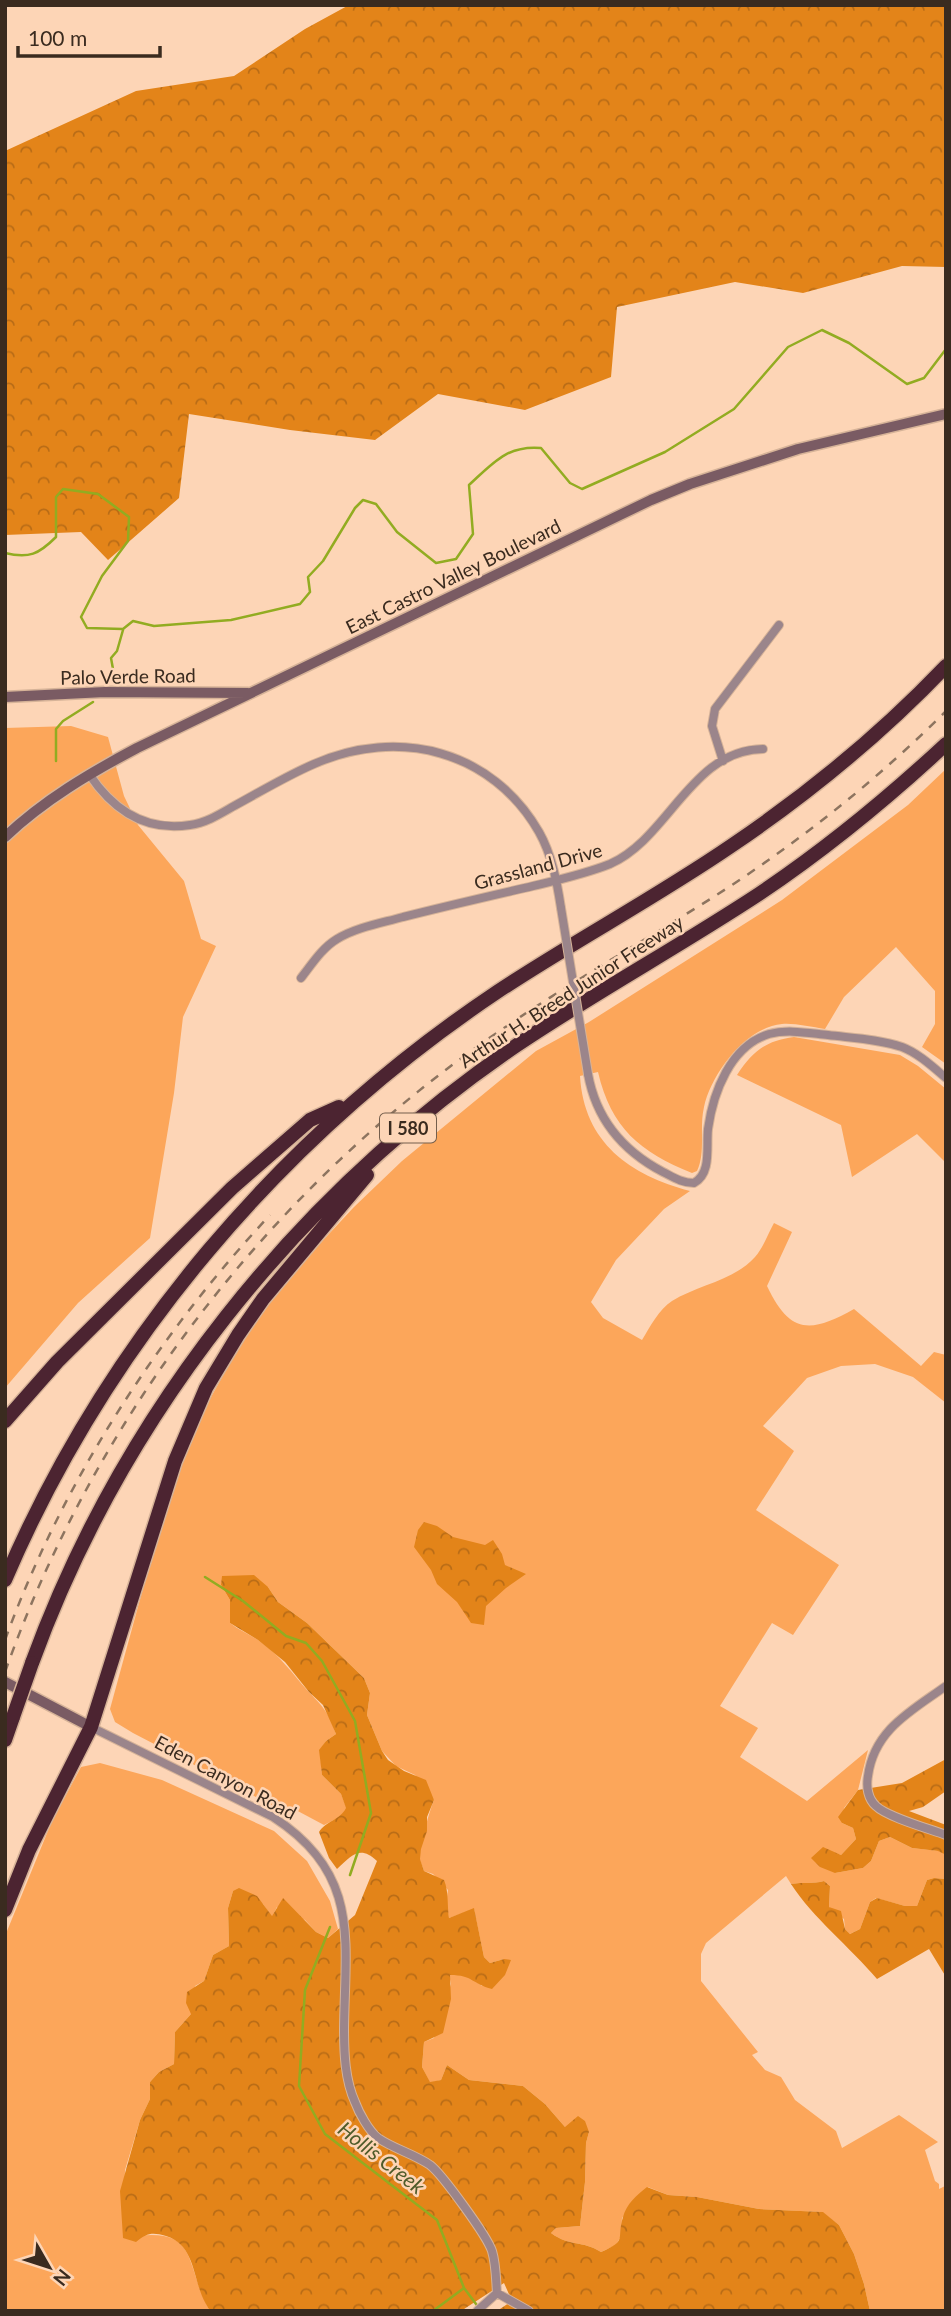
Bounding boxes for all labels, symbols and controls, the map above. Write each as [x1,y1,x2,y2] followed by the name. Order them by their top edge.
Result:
[18,14,159,58] scale bar
[28,25,87,50] text: 100 m
[342,514,564,638] street label: East Castro Valley Boulevard
[60,663,196,689] street label: Palo Verde Road
[471,838,605,894] street label: Grassland Drive
[455,910,688,1072] street label: Arthur H. Breed Junior Freeway
[380,1114,436,1142] road number: I 580
[151,1730,301,1824] street label: Eden Canyon Road
[334,2115,431,2199] water label: Hollis Creek
[14,2232,84,2302] north arrow
[49,2265,76,2291] text: N

